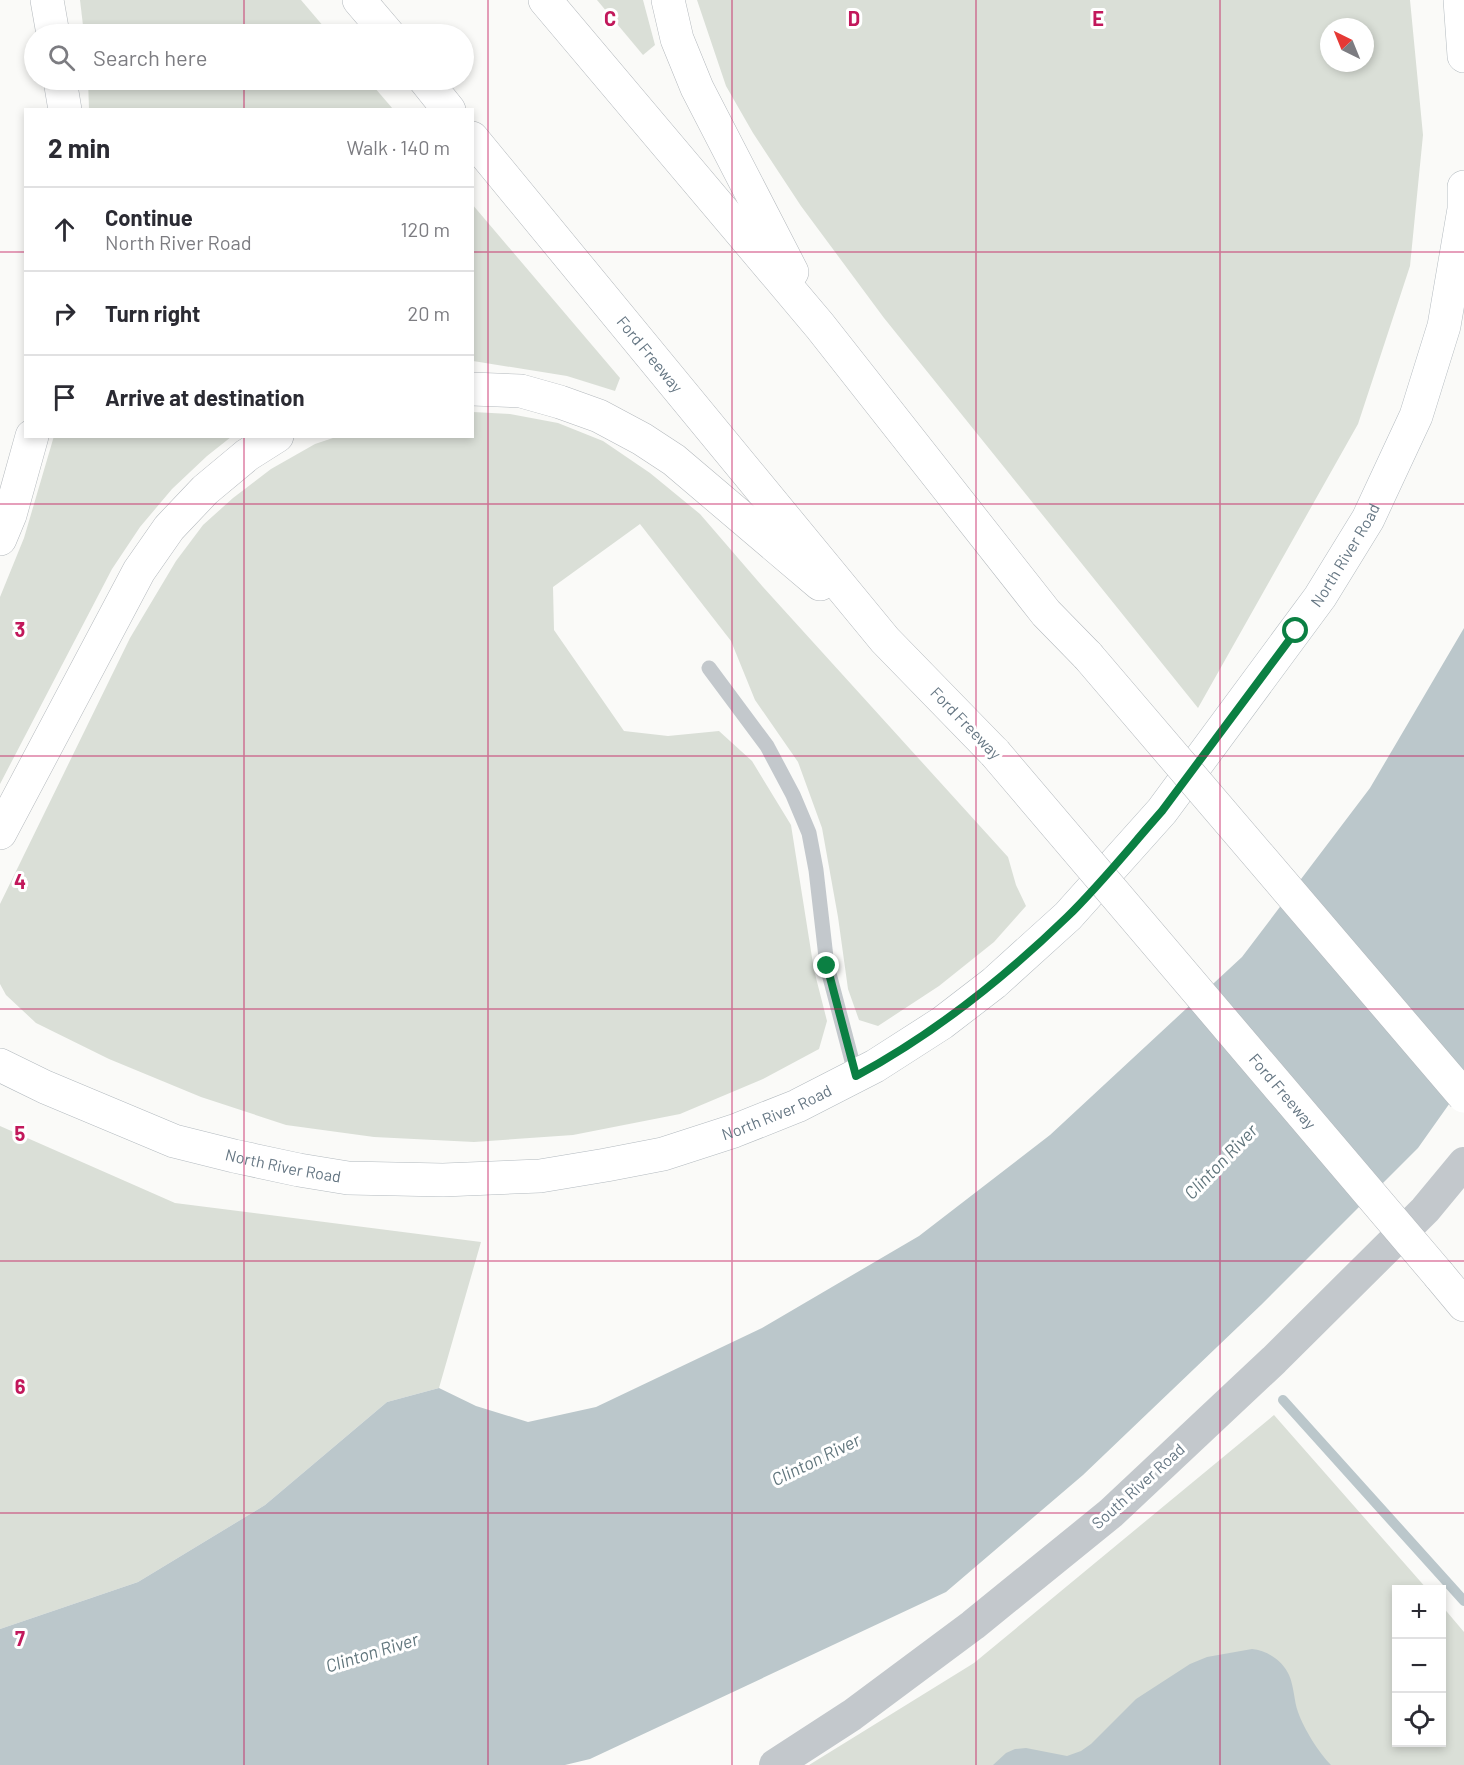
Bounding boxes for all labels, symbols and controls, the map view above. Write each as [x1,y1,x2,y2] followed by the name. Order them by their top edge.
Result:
[604,6,616,30] text: C
[848,6,860,30] text: D
[1092,6,1104,30] text: E
[1320,18,1374,72] north arrow
[24,24,474,90] search box
[45,41,78,74] icon: search
[93,44,207,70] text: Search here
[48,132,110,163] text: 2 min
[346,135,450,159] text: Walk · 140 m
[105,204,193,230] text: Continue
[48,213,81,246] icon: ahead
[400,217,450,241] text: 120 m
[105,230,252,254] text: North River Road
[48,297,81,330] icon: right
[105,300,200,326] text: Turn right
[407,301,450,325] text: 20 m
[613,312,688,396] street label: Ford Freeway
[48,381,81,414] icon: arrive
[105,384,304,410] text: Arrive at destination
[1306,500,1383,610] street label: North River Road
[15,617,25,641] text: 3
[1282,617,1308,643] route start
[927,683,1006,763] street label: Ford Freeway
[14,869,26,893] text: 4
[813,952,839,978] route end
[1246,1049,1321,1133] street label: Ford Freeway
[719,1080,834,1143] street label: North River Road
[1179,1119,1262,1203] water label: Clinton River
[15,1121,26,1145] text: 5
[224,1144,343,1186] street label: North River Road
[15,1374,26,1398] text: 6
[768,1428,864,1490] water label: Clinton River
[1087,1439,1188,1532] street label: South River Road
[1392,1585,1446,1747] map controls
[1392,1585,1446,1639] button: +
[15,1626,25,1650] text: 7
[323,1627,421,1677] water label: Clinton River
[1392,1639,1446,1693] button: −
[1392,1693,1446,1747] button: locate

